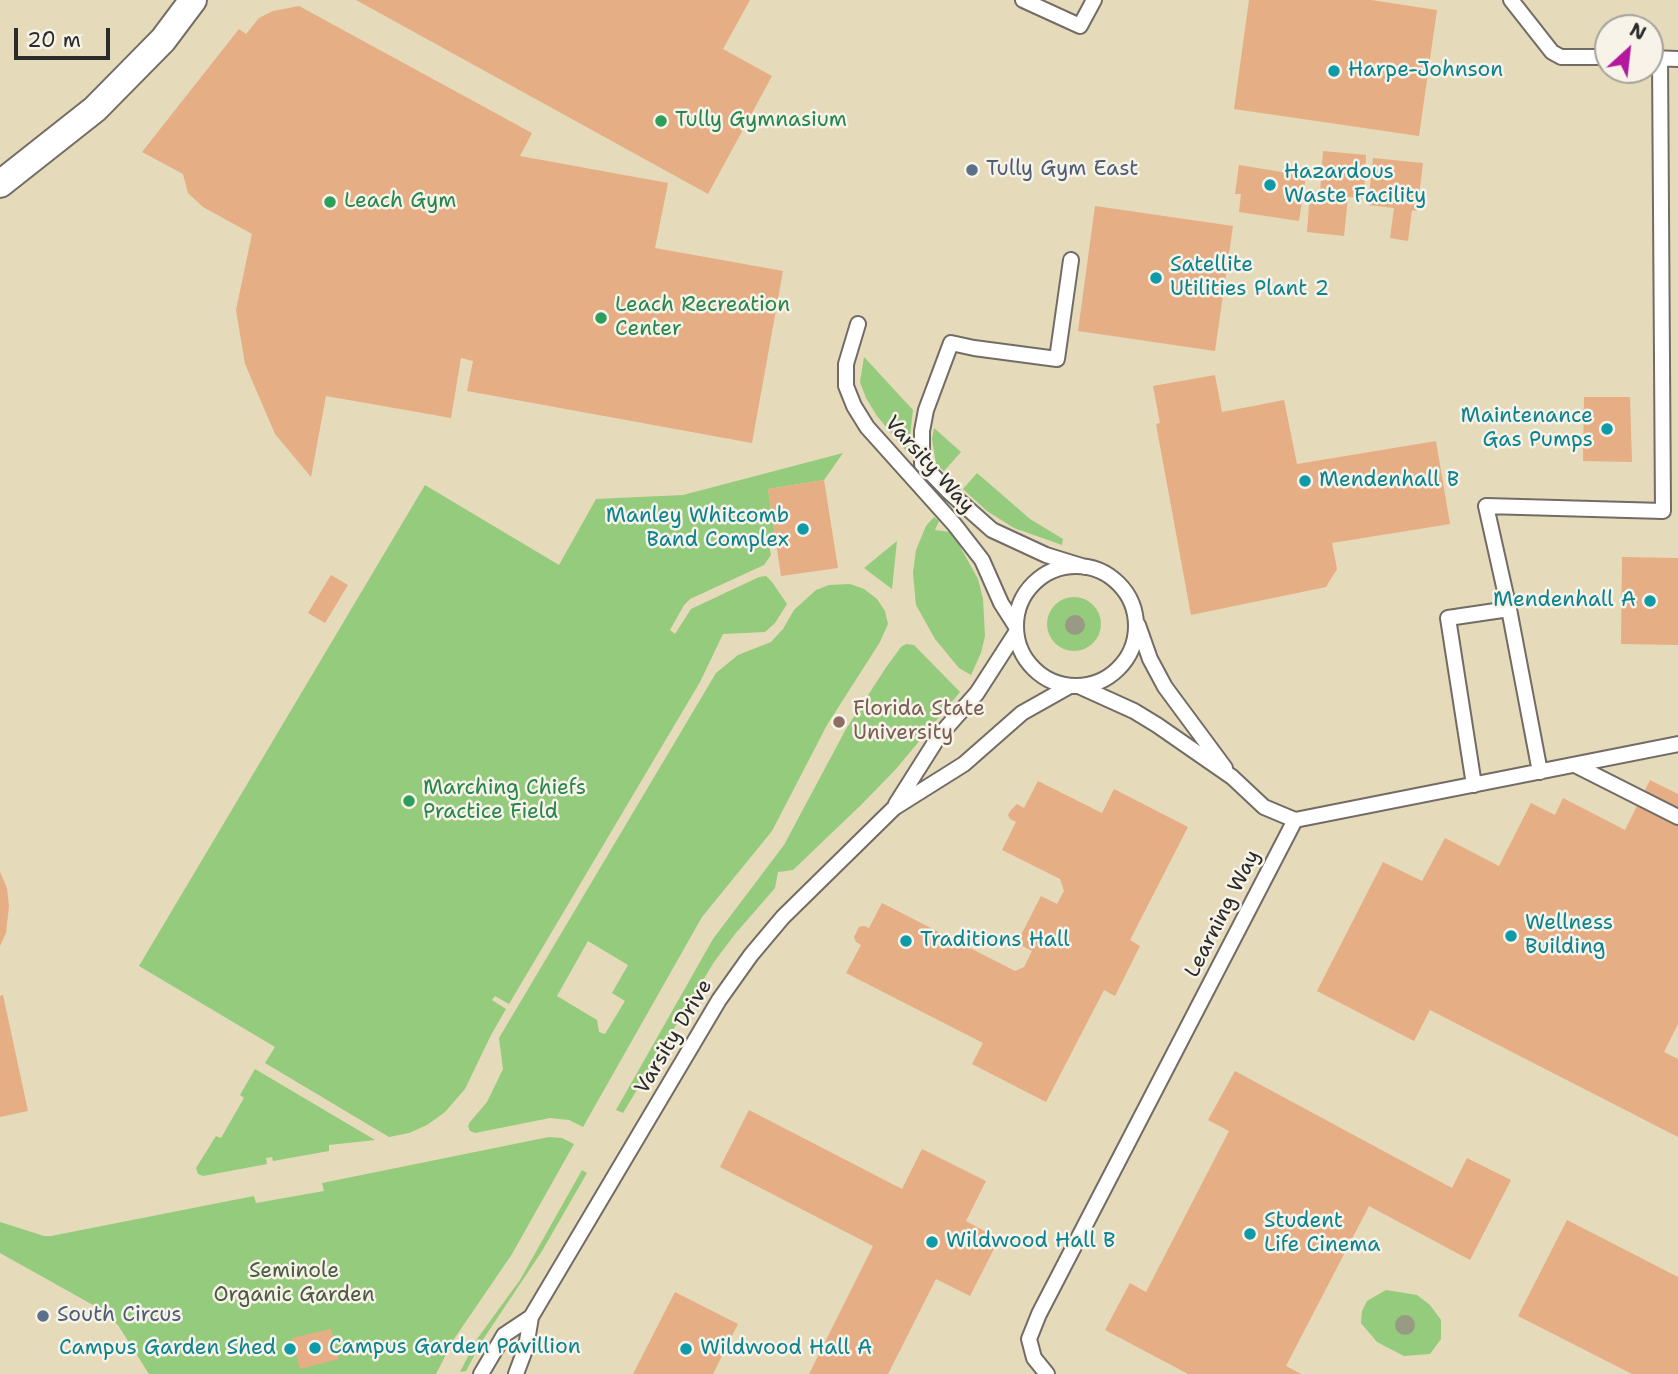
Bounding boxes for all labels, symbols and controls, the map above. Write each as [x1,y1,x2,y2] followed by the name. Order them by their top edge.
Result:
[18,14,114,58] scale bar
[1594,14,1664,84] north arrow
[1625,17,1650,46] text: N
[27,26,81,54] text: 20 m
[1348,58,1503,84] place label: Harpe-Johnson
[1326,63,1342,79] marker: Harpe-Johnson
[675,108,847,134] place label: Tully Gymnasium
[653,113,669,129] marker: Tully Gymnasium
[986,157,1138,183] place label: Tully Gym East
[1284,160,1426,210] place label: Hazardous Waste Facility
[964,162,980,178] marker: Tully Gym East
[1262,177,1278,193] marker: Hazardous Waste Facility
[344,189,456,215] place label: Leach Gym
[322,194,338,210] marker: Leach Gym
[1170,253,1329,303] place label: Satellite Utilities Plant 2
[1148,270,1164,286] marker: Satellite Utilities Plant 2
[615,293,790,343] place label: Leach Recreation Center
[593,310,609,326] marker: Leach Recreation Center
[1461,404,1593,454] place label: Maintenance Gas Pumps
[879,411,979,519] street label: Varsity Way
[1599,421,1615,437] marker: Maintenance Gas Pumps
[1319,468,1459,494] place label: Mendenhall B
[1297,473,1313,489] marker: Mendenhall B
[606,504,789,554] place label: Manley Whitcomb Band Complex
[795,521,811,537] marker: Manley Whitcomb Band Complex
[1493,588,1636,614] place label: Mendenhall A
[1642,593,1658,609] marker: Mendenhall A
[853,697,985,747] place label: Florida State University
[831,714,847,730] marker: Florida State University
[423,776,586,826] place label: Marching Chiefs Practice Field
[401,793,417,809] marker: Marching Chiefs Practice Field
[1180,846,1266,982] street label: Learning Way
[1525,911,1613,961] place label: Wellness Building
[920,928,1069,954] place label: Traditions Hall
[1503,928,1519,944] marker: Wellness Building
[898,933,914,949] marker: Traditions Hall
[630,975,718,1099] street label: Varsity Drive
[1264,1209,1380,1259] place label: Student Life Cinema
[1242,1226,1258,1242] marker: Student Life Cinema
[946,1229,1115,1255] place label: Wildwood Hall B
[924,1234,940,1250] marker: Wildwood Hall B
[213,1259,375,1309] park label: Seminole Organic Garden
[57,1303,182,1329] place label: South Circus
[35,1308,51,1324] marker: South Circus
[329,1335,581,1361] place label: Campus Garden Pavillion
[59,1336,276,1362] place label: Campus Garden Shed
[700,1336,872,1362] place label: Wildwood Hall A
[307,1340,323,1356] marker: Campus Garden Pavillion
[282,1341,298,1357] marker: Campus Garden Shed
[678,1341,694,1357] marker: Wildwood Hall A

